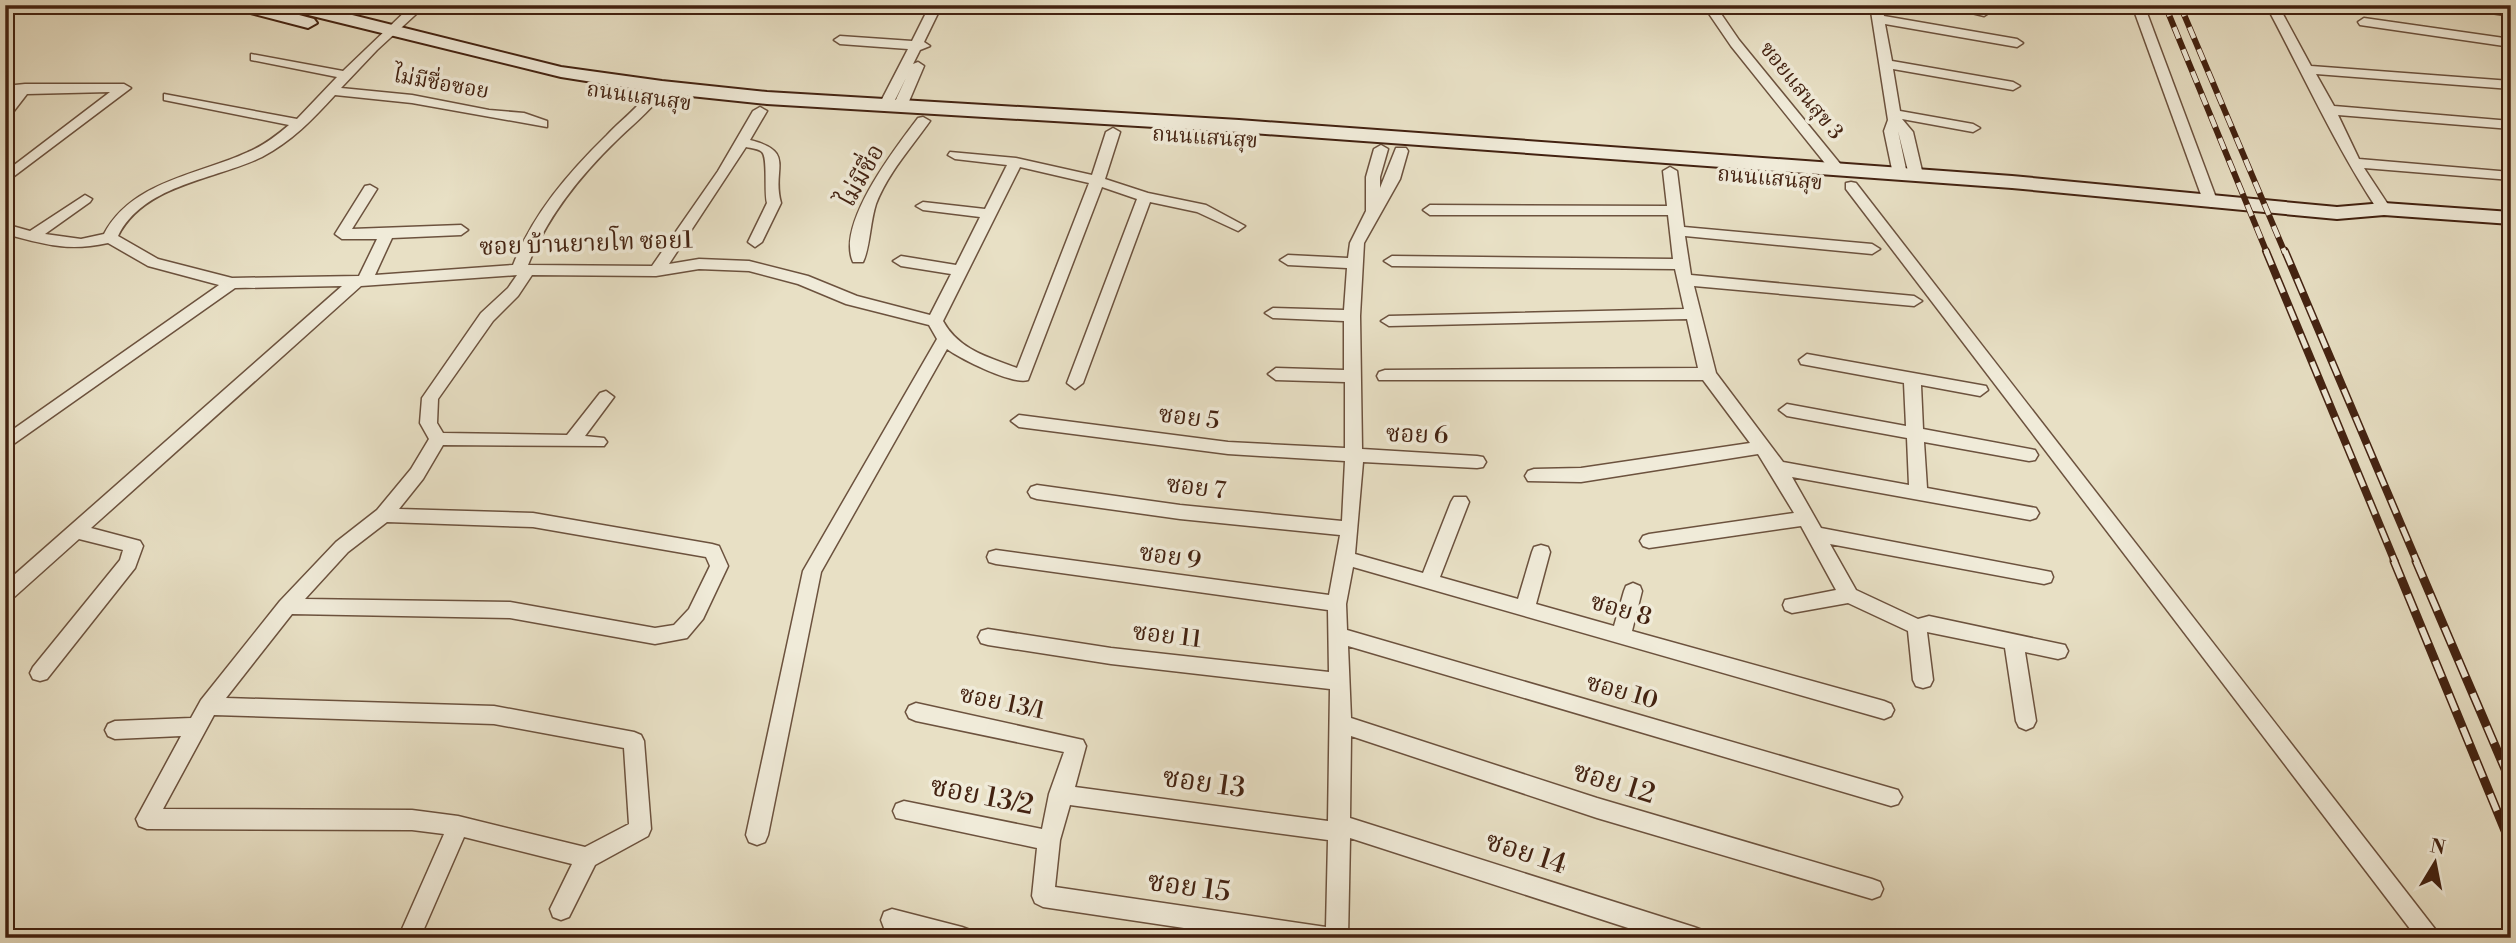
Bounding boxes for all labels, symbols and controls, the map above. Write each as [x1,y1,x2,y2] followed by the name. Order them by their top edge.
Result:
[1754,37,1848,145] street label: ซอยแสนสุข 3
[390,59,492,105] street label: ไม่มีชื่อซอย
[585,77,693,117] street label: ถนนแสนสุข
[1151,121,1259,155] street label: ถนนแสนสุข
[829,137,891,214] street label: ไม่มีชื่อ
[1716,161,1824,197] street label: ถนนแสนสุข
[479,221,694,263] street label: ซอย บ้านยายโท ซอย1
[1157,399,1221,437] street label: ซอย 5
[1385,419,1449,451] street label: ซอย 6
[1164,469,1228,507] street label: ซอย 7
[1137,538,1203,576] street label: ซอย 9
[1587,587,1655,633] street label: ซอย 8
[1131,617,1204,655] street label: ซอย 11
[1583,667,1661,717] street label: ซอย 10
[957,679,1048,727] street label: ซอย 13/1
[1569,754,1659,812] street label: ซอย 12
[1160,760,1248,806] street label: ซอย 13
[927,769,1037,823] street label: ซอย 13/2
[1481,823,1571,883] street label: ซอย 14
[2400,828,2470,898] north arrow
[2428,834,2447,860] text: N
[1145,864,1233,910] street label: ซอย 15

